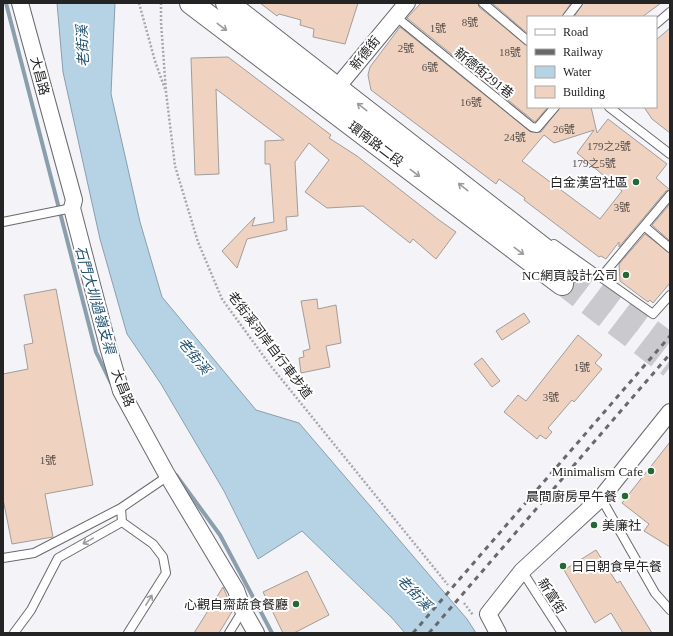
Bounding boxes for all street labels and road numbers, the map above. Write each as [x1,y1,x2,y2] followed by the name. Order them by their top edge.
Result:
[347,33,383,73] street label: 新德街
[451,45,517,101] street label: 新德街291巷
[28,55,52,97] street label: 大昌路
[346,118,406,170] street label: 環南路二段
[225,289,315,401] street label: 老街溪河岸自行車步道
[109,367,137,409] street label: 大昌路
[535,576,569,616] street label: 新富街

